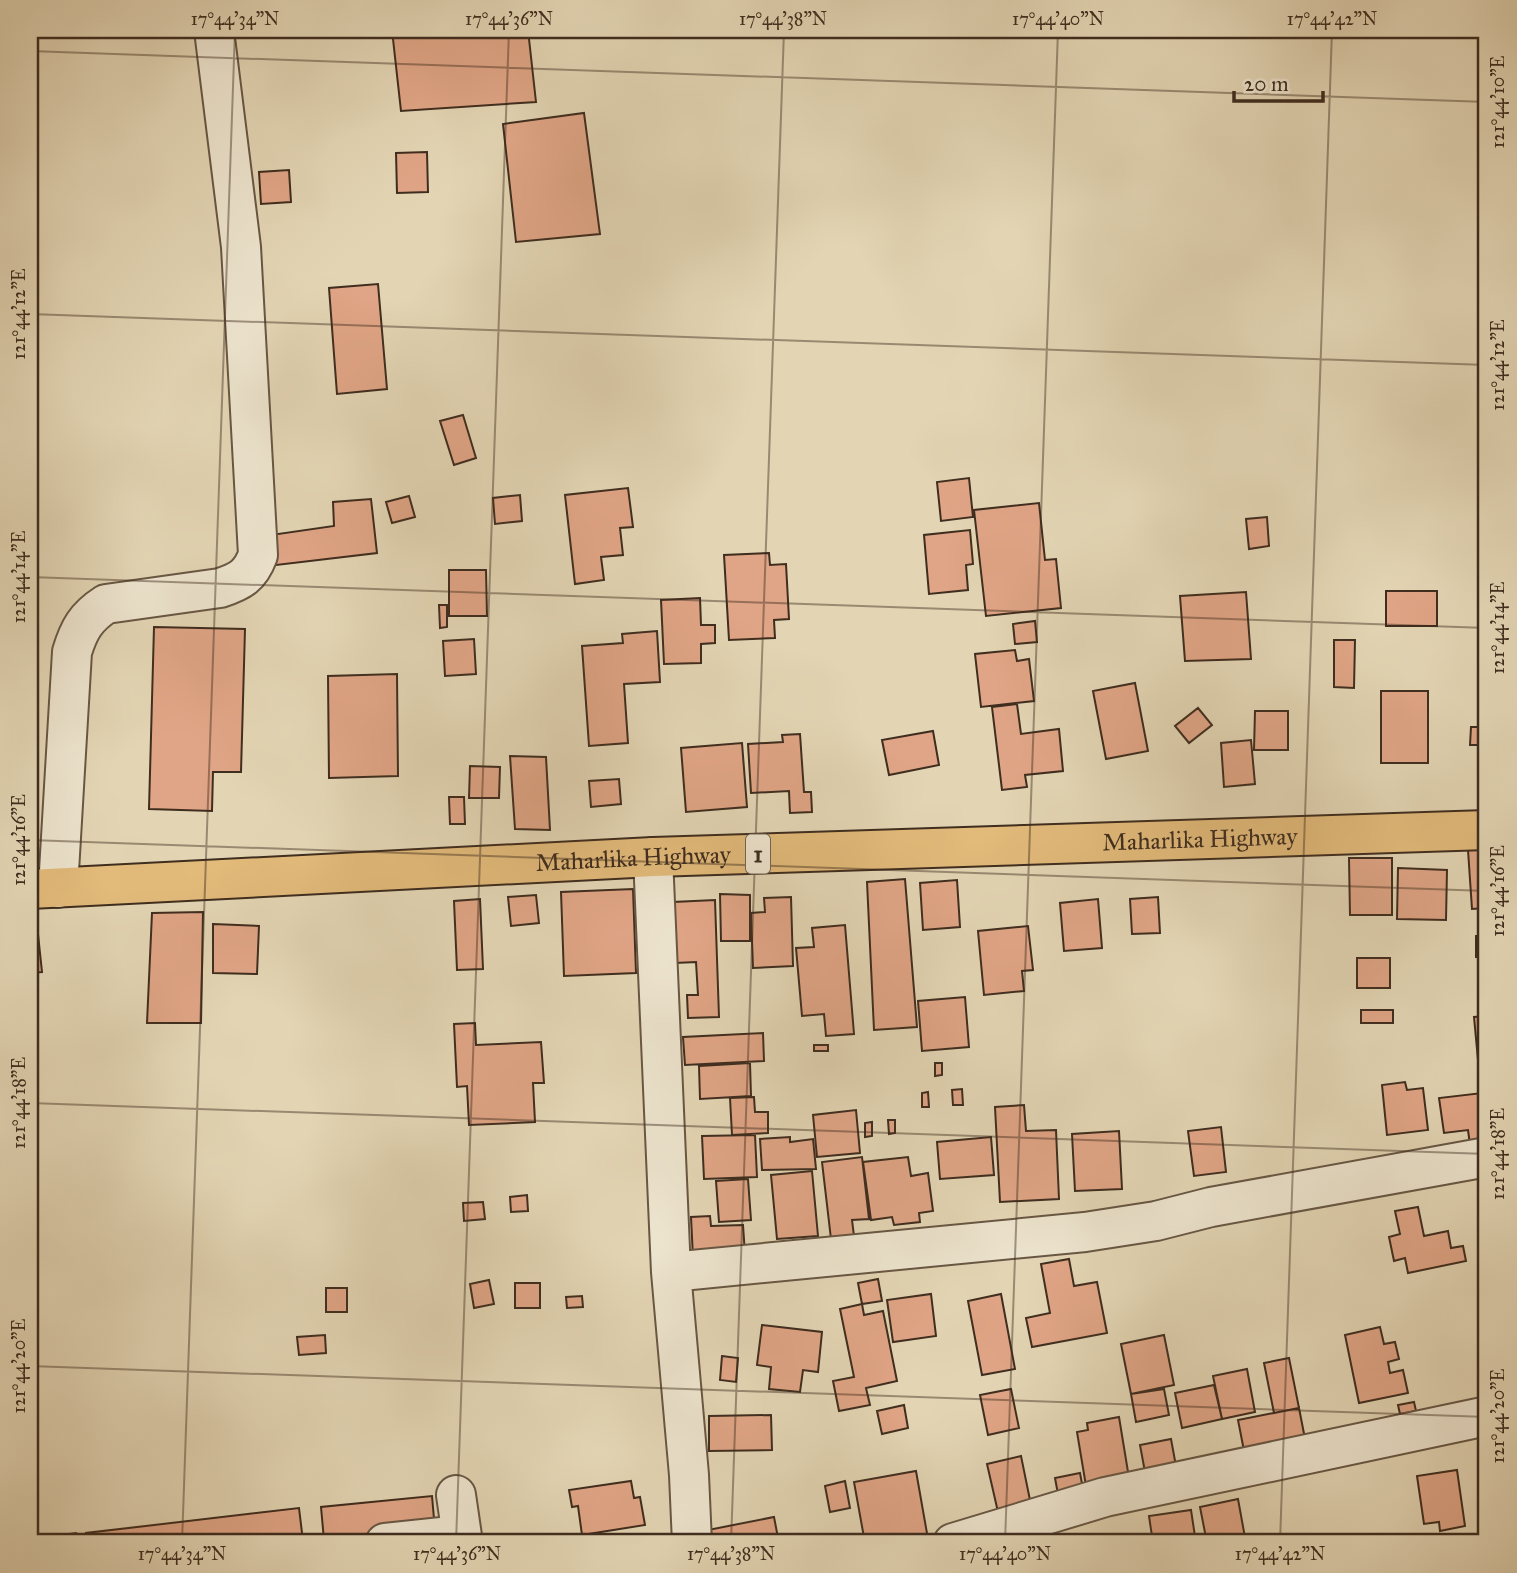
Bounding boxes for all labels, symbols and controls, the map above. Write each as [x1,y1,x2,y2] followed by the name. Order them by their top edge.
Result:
[191,8,279,30] text: 17°44'34"N
[465,8,553,30] text: 17°44'36"N
[739,8,827,30] text: 17°44'38"N
[1012,8,1104,30] text: 17°44'40"N
[1287,8,1377,30] text: 17°44'42"N
[1487,55,1509,148] text: 121°44'10"E
[1234,60,1323,104] scale bar
[1244,71,1289,97] text: 20 m
[8,268,30,360] text: 121°44'12"E
[1487,319,1509,411] text: 121°44'12"E
[8,531,30,623] text: 121°44'14"E
[1487,582,1509,674] text: 121°44'14"E
[8,794,30,886] text: 121°44'16"E
[1102,821,1299,857] street label: Maharlika Highway
[746,834,770,874] road number: 1
[535,839,732,878] street label: Maharlika Highway
[1487,845,1509,937] text: 121°44'16"E
[8,1057,30,1149] text: 121°44'18"E
[1487,1108,1509,1200] text: 121°44'18"E
[8,1319,30,1413] text: 121°44'20"E
[1487,1369,1509,1463] text: 121°44'20"E
[138,1543,226,1565] text: 17°44'34"N
[413,1543,501,1565] text: 17°44'36"N
[687,1543,775,1565] text: 17°44'38"N
[959,1543,1051,1565] text: 17°44'40"N
[1235,1543,1325,1565] text: 17°44'42"N

